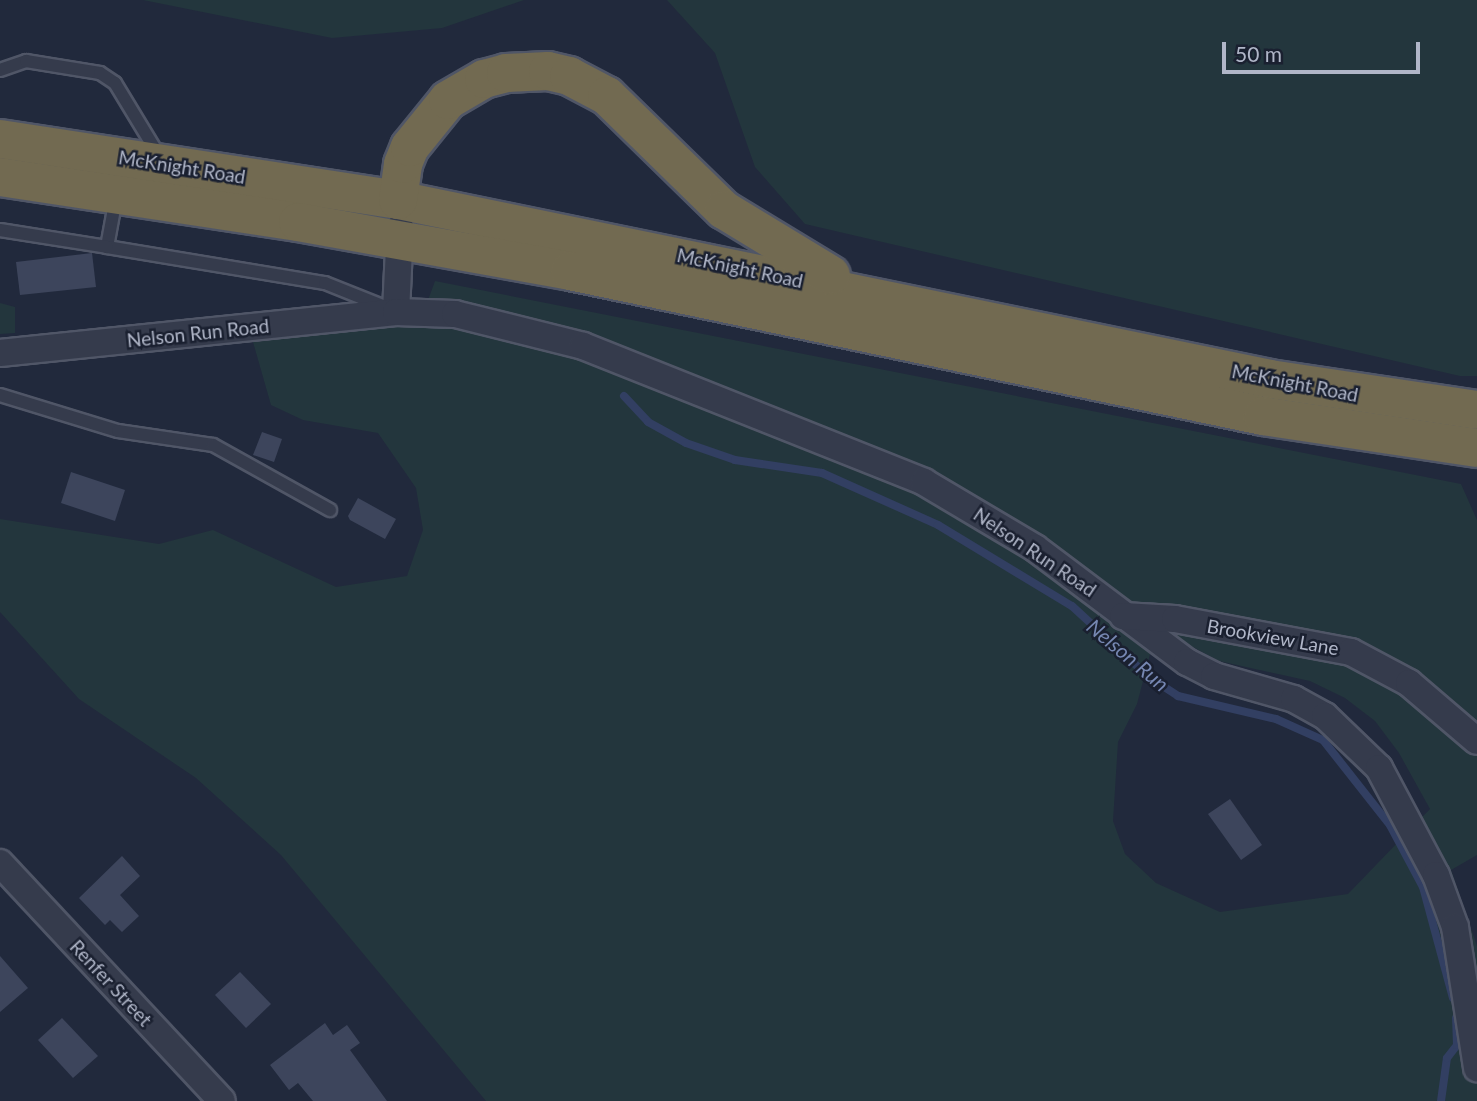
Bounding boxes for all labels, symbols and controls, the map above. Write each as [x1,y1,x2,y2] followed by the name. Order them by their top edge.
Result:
[1225,28,1423,72] scale bar
[1235,41,1282,66] text: 50 m
[117,146,247,188] street label: McKnight Road
[675,244,805,292] street label: McKnight Road
[126,314,270,352] street label: Nelson Run Road
[1230,360,1360,406] street label: McKnight Road
[969,503,1101,601] street label: Nelson Run Road
[1082,614,1174,696] water label: Nelson Run
[1205,614,1341,660] street label: Brookview Lane
[65,935,157,1031] street label: Renfer Street

